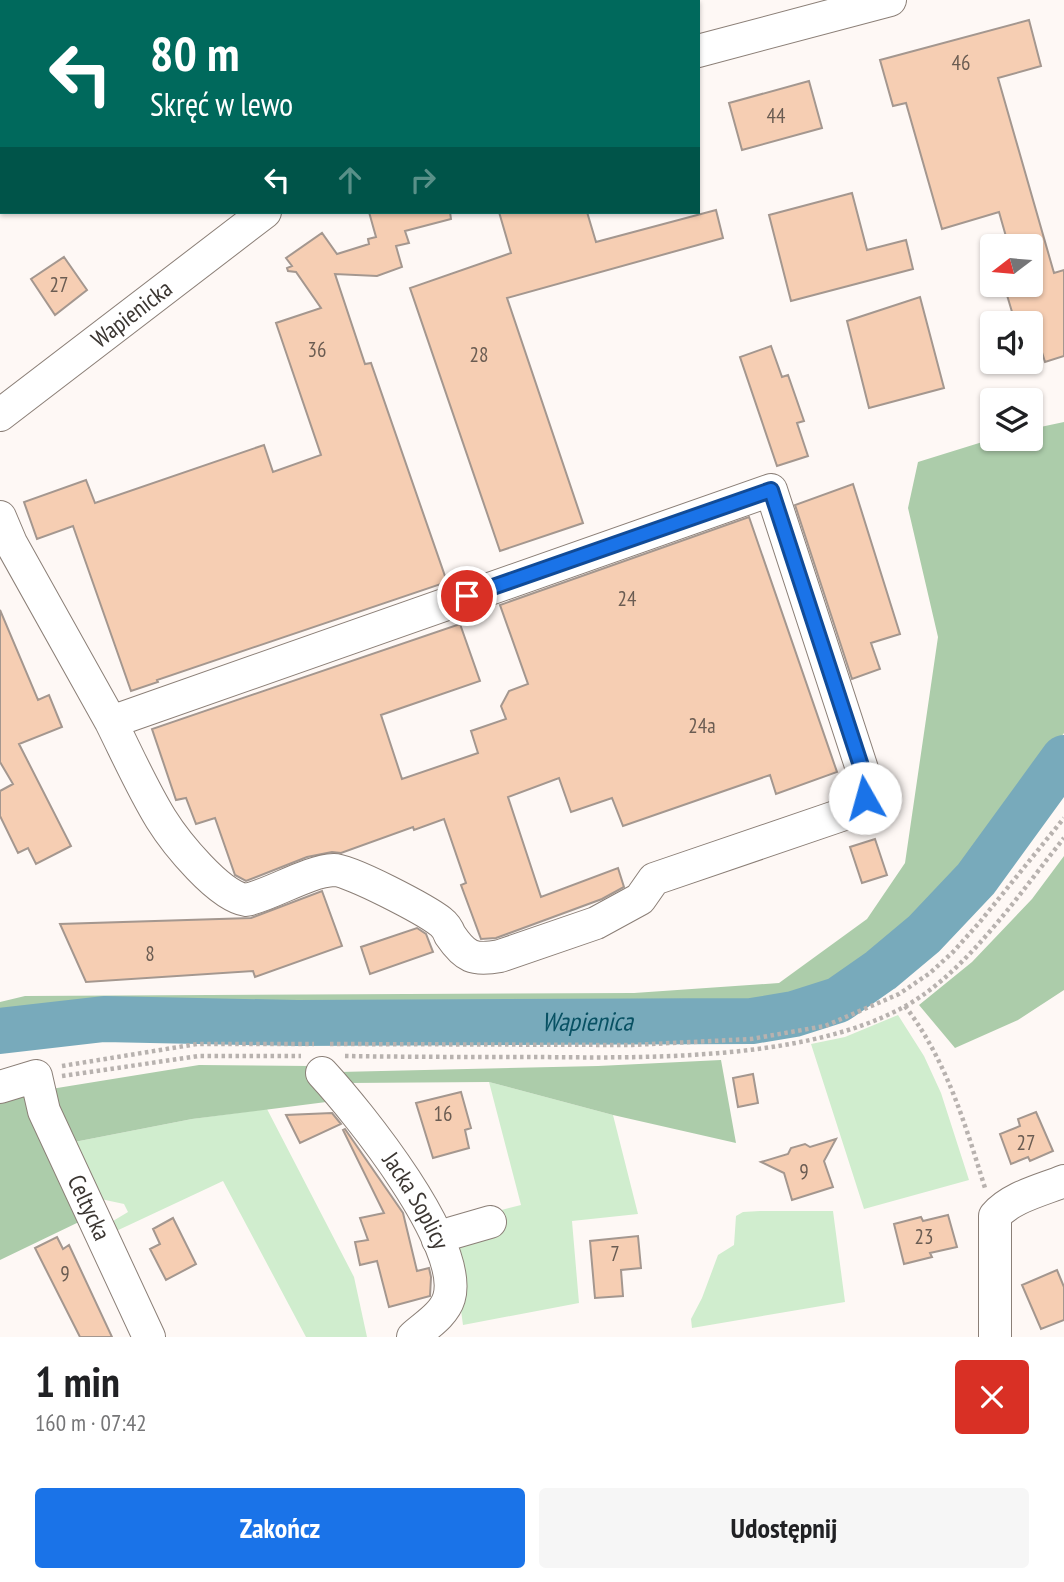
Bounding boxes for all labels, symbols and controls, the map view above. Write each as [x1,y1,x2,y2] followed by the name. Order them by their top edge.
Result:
[150,21,239,85] text: 80 m
[35,28,126,119] icon: left
[952,49,970,76] house number: 46
[150,83,293,125] text: Skręć w lewo
[767,102,786,129] house number: 44
[258,161,296,199] icon: left
[331,161,369,199] icon: ahead
[404,161,442,199] icon: right
[980,234,1043,298] north arrow
[980,234,1043,451] map controls
[50,271,68,298] house number: 27
[85,273,178,354] street label: Wapienicka
[980,311,1043,374] button: sound
[308,336,326,363] house number: 36
[470,341,488,368] house number: 28
[980,388,1043,451] button: layers
[437,566,497,626] pin
[448,577,486,615] icon: arrive
[618,585,637,612] house number: 24
[688,712,716,739] house number: 24a
[828,761,902,835] position arrow
[145,940,155,967] house number: 8
[541,1005,635,1038] water label: Wapienica
[434,1100,452,1127] house number: 16
[1017,1129,1035,1156] house number: 27
[375,1145,457,1253] street label: Jacka Soplicy
[799,1158,809,1185] house number: 9
[61,1170,118,1245] street label: Celtycka
[915,1223,933,1250] house number: 23
[610,1240,620,1267] house number: 7
[60,1260,70,1287] house number: 9
[35,1354,120,1409] text: 1 min
[955,1360,1029,1434] button: close
[35,1408,147,1437] text: 160 m · 07:42
[35,1488,525,1568] button: Zakończ
[539,1488,1029,1568] button: Udostępnij

